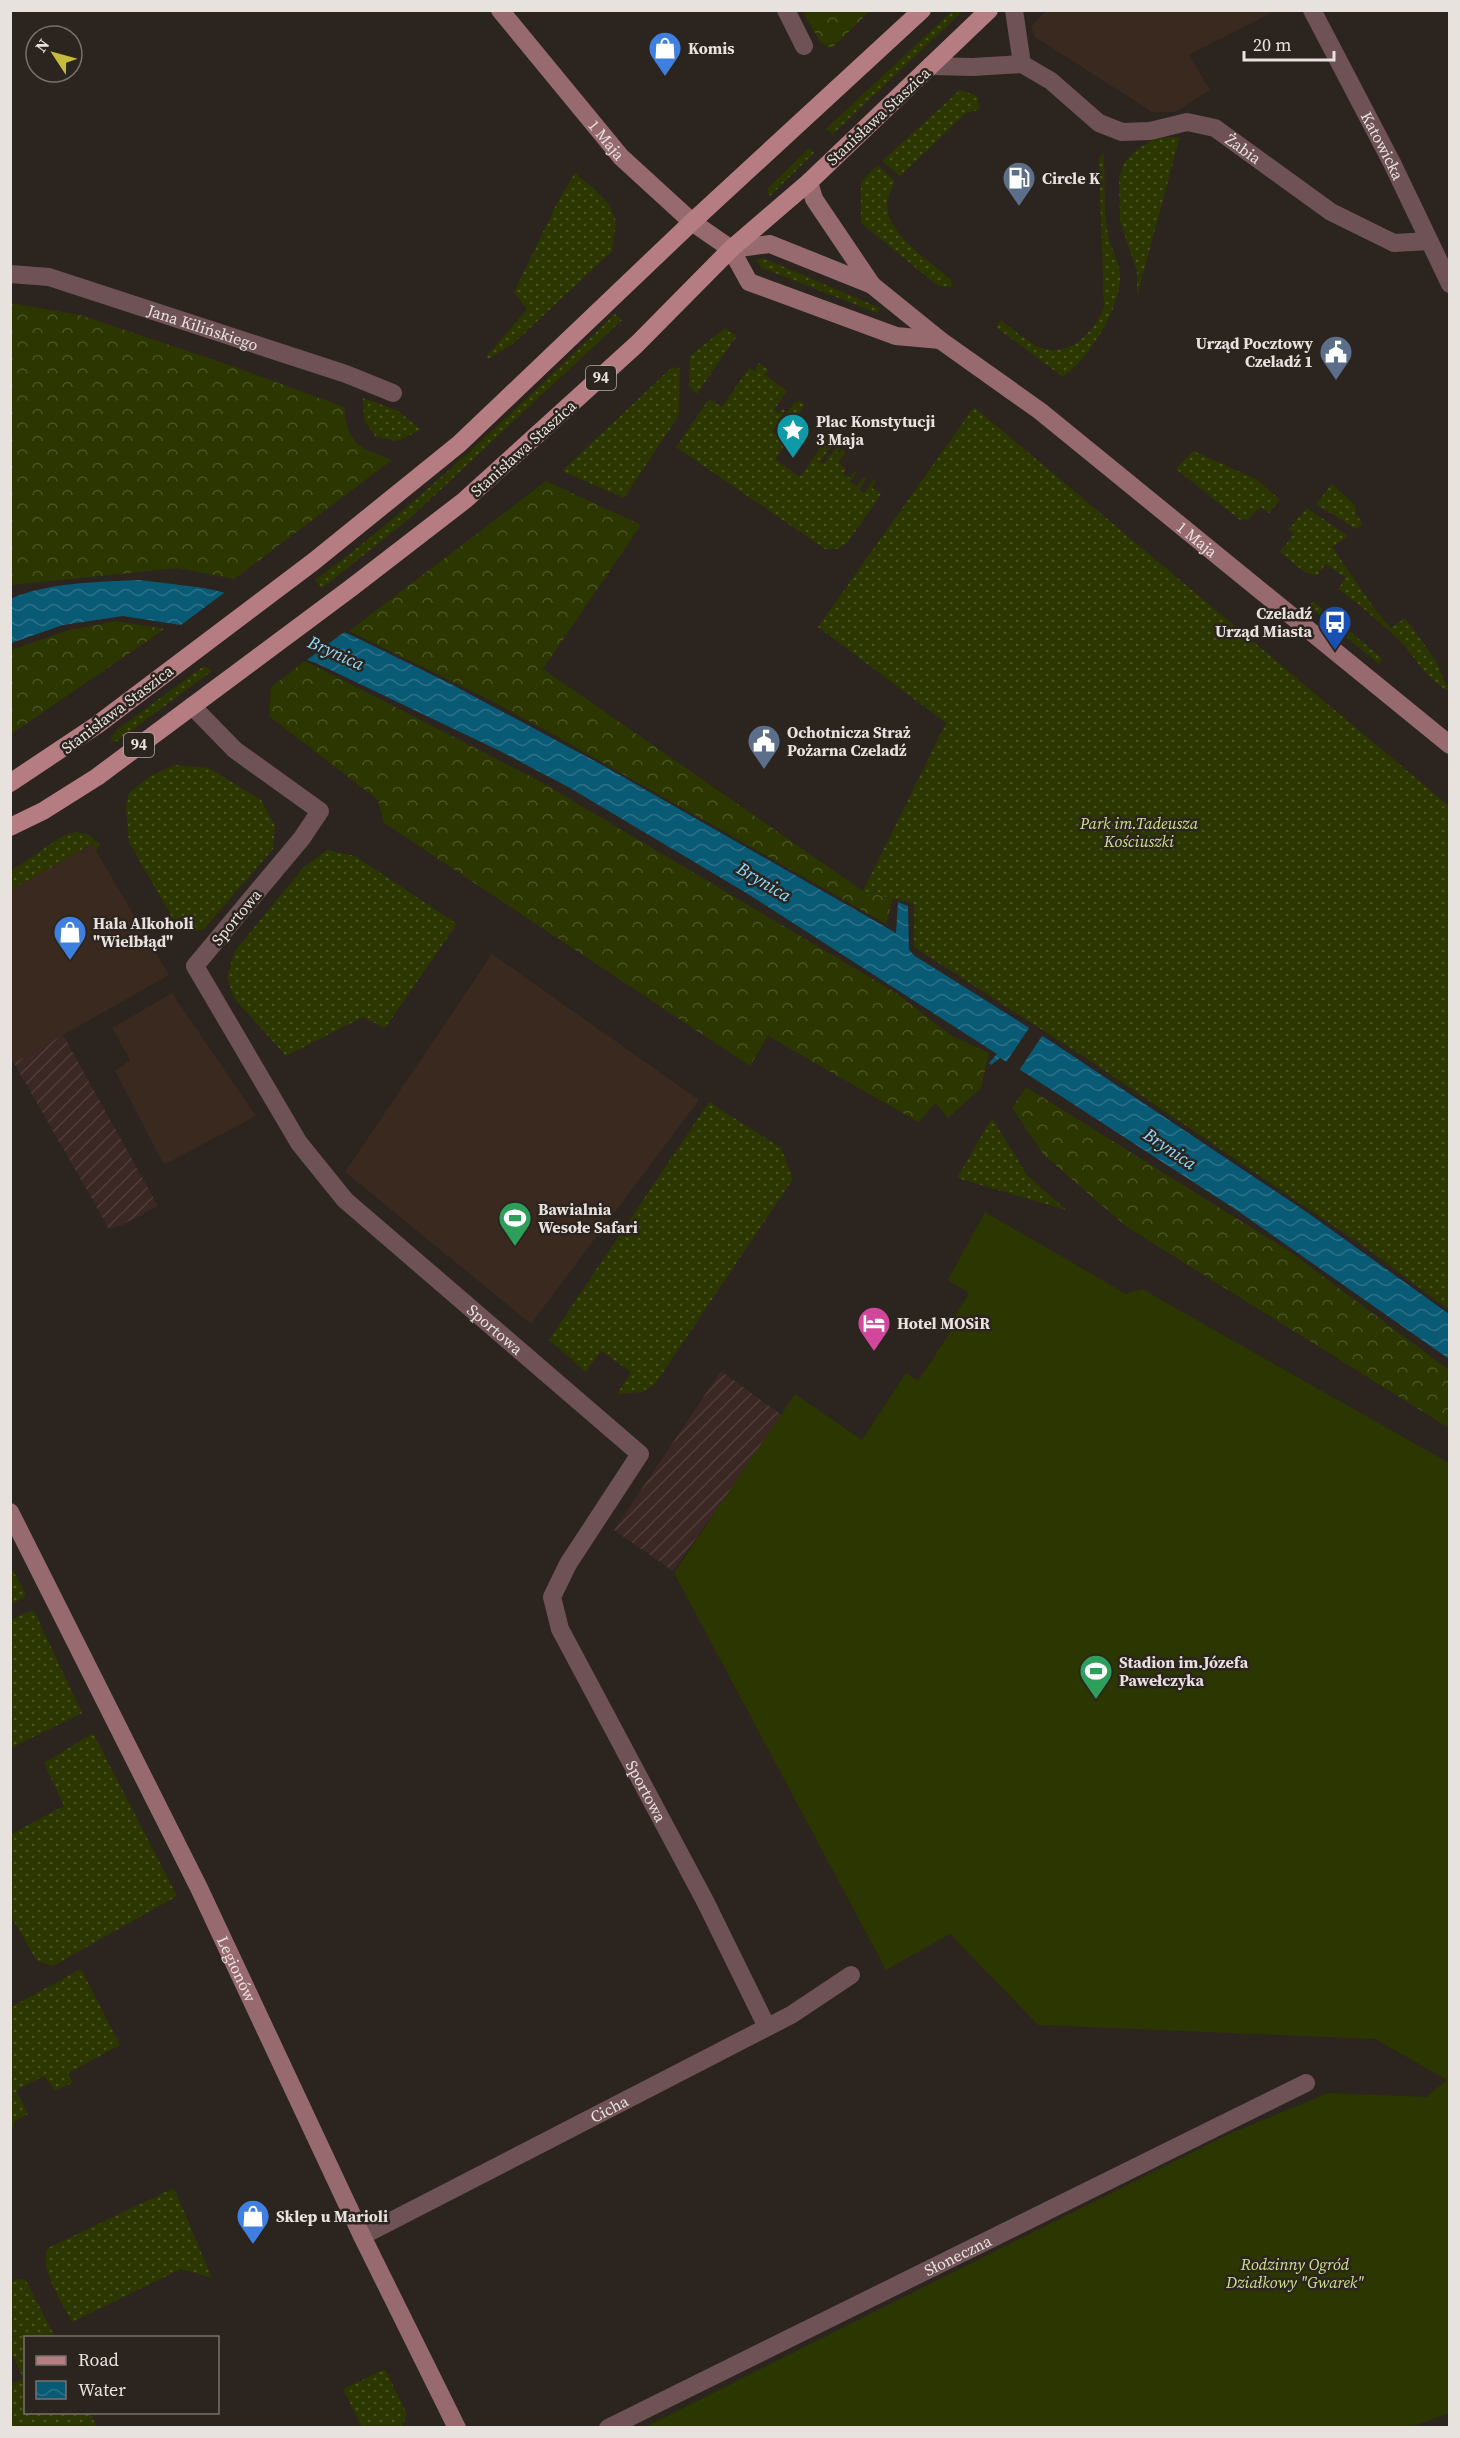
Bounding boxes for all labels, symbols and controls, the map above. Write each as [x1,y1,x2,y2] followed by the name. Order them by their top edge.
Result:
[24,24,84,84] north arrow
[1244,24,1334,62] scale bar
[647,30,683,77] shop icon: Komis
[1253,32,1291,57] text: 20 m
[30,34,54,56] text: N
[688,37,735,59] place label: Komis
[821,61,936,170] street label: Stanisława Staszica
[1356,108,1410,184] street label: Katowicka
[583,115,631,165] street label: 1 Maja
[1221,128,1266,169] street label: Żabia
[1001,160,1037,207] fuel station icon: Circle K
[1042,167,1101,189] place label: Circle K
[144,299,261,356] street label: Jana Kilińskiego
[1196,332,1313,372] place label: Urząd Pocztowy Czeladź 1
[1318,334,1354,381] public building icon: Urząd Pocztowy Czeladź 1
[586,366,616,390] road number: 94
[465,394,581,501] street label: Stanisława Staszica
[816,410,935,450] place label: Plac Konstytucji 3 Maja
[775,412,811,459] place icon: Plac Konstytucji 3 Maja
[1172,516,1223,563] street label: 1 Maja
[1215,602,1313,642] place label: Czeladź Urząd Miasta
[1317,604,1353,651] bus stop icon: Czeladź Urząd Miasta
[303,629,369,676] water label: Brynica
[56,659,178,758] street label: Stanisława Staszica
[787,721,911,761] place label: Ochotnicza Straż Pożarna Czeladź
[746,723,782,770] public building icon: Ochotnicza Straż Pożarna Czeladź
[124,733,154,757] road number: 94
[1079,812,1199,852] park label: Park im.Tadeusza Kościuszki
[732,855,797,908] water label: Brynica
[206,883,267,950] street label: Sportowa
[93,912,194,952] place label: Hala Alkoholi "Wielbłąd"
[52,914,88,961] shop icon: Hala Alkoholi "Wielbłąd"
[1138,1121,1202,1176] water label: Brynica
[538,1198,638,1238] place label: Bawialnia Wesołe Safari
[497,1200,533,1247] sports icon: Bawialnia Wesołe Safari
[462,1299,528,1360] street label: Sportowa
[856,1305,892,1352] hotel icon: Hotel MOSiR
[897,1312,990,1334] place label: Hotel MOSiR
[1119,1651,1249,1691] place label: Stadion im.Józefa Pawełczyka
[1078,1653,1114,1700] sports icon: Stadion im.Józefa Pawełczyka
[621,1756,672,1827] street label: Sportowa
[212,1932,262,2006] street label: Legionów
[586,2089,633,2128] street label: Cicha
[235,2198,271,2245] shop icon: Sklep u Marioli
[276,2205,388,2227] place label: Sklep u Marioli
[920,2229,996,2281] street label: Słoneczna
[1225,2253,1364,2293] park label: Rodzinny Ogród Działkowy "Gwarek"
[24,2336,219,2414] legend
[78,2347,119,2372] text: Road
[78,2377,126,2402] text: Water

